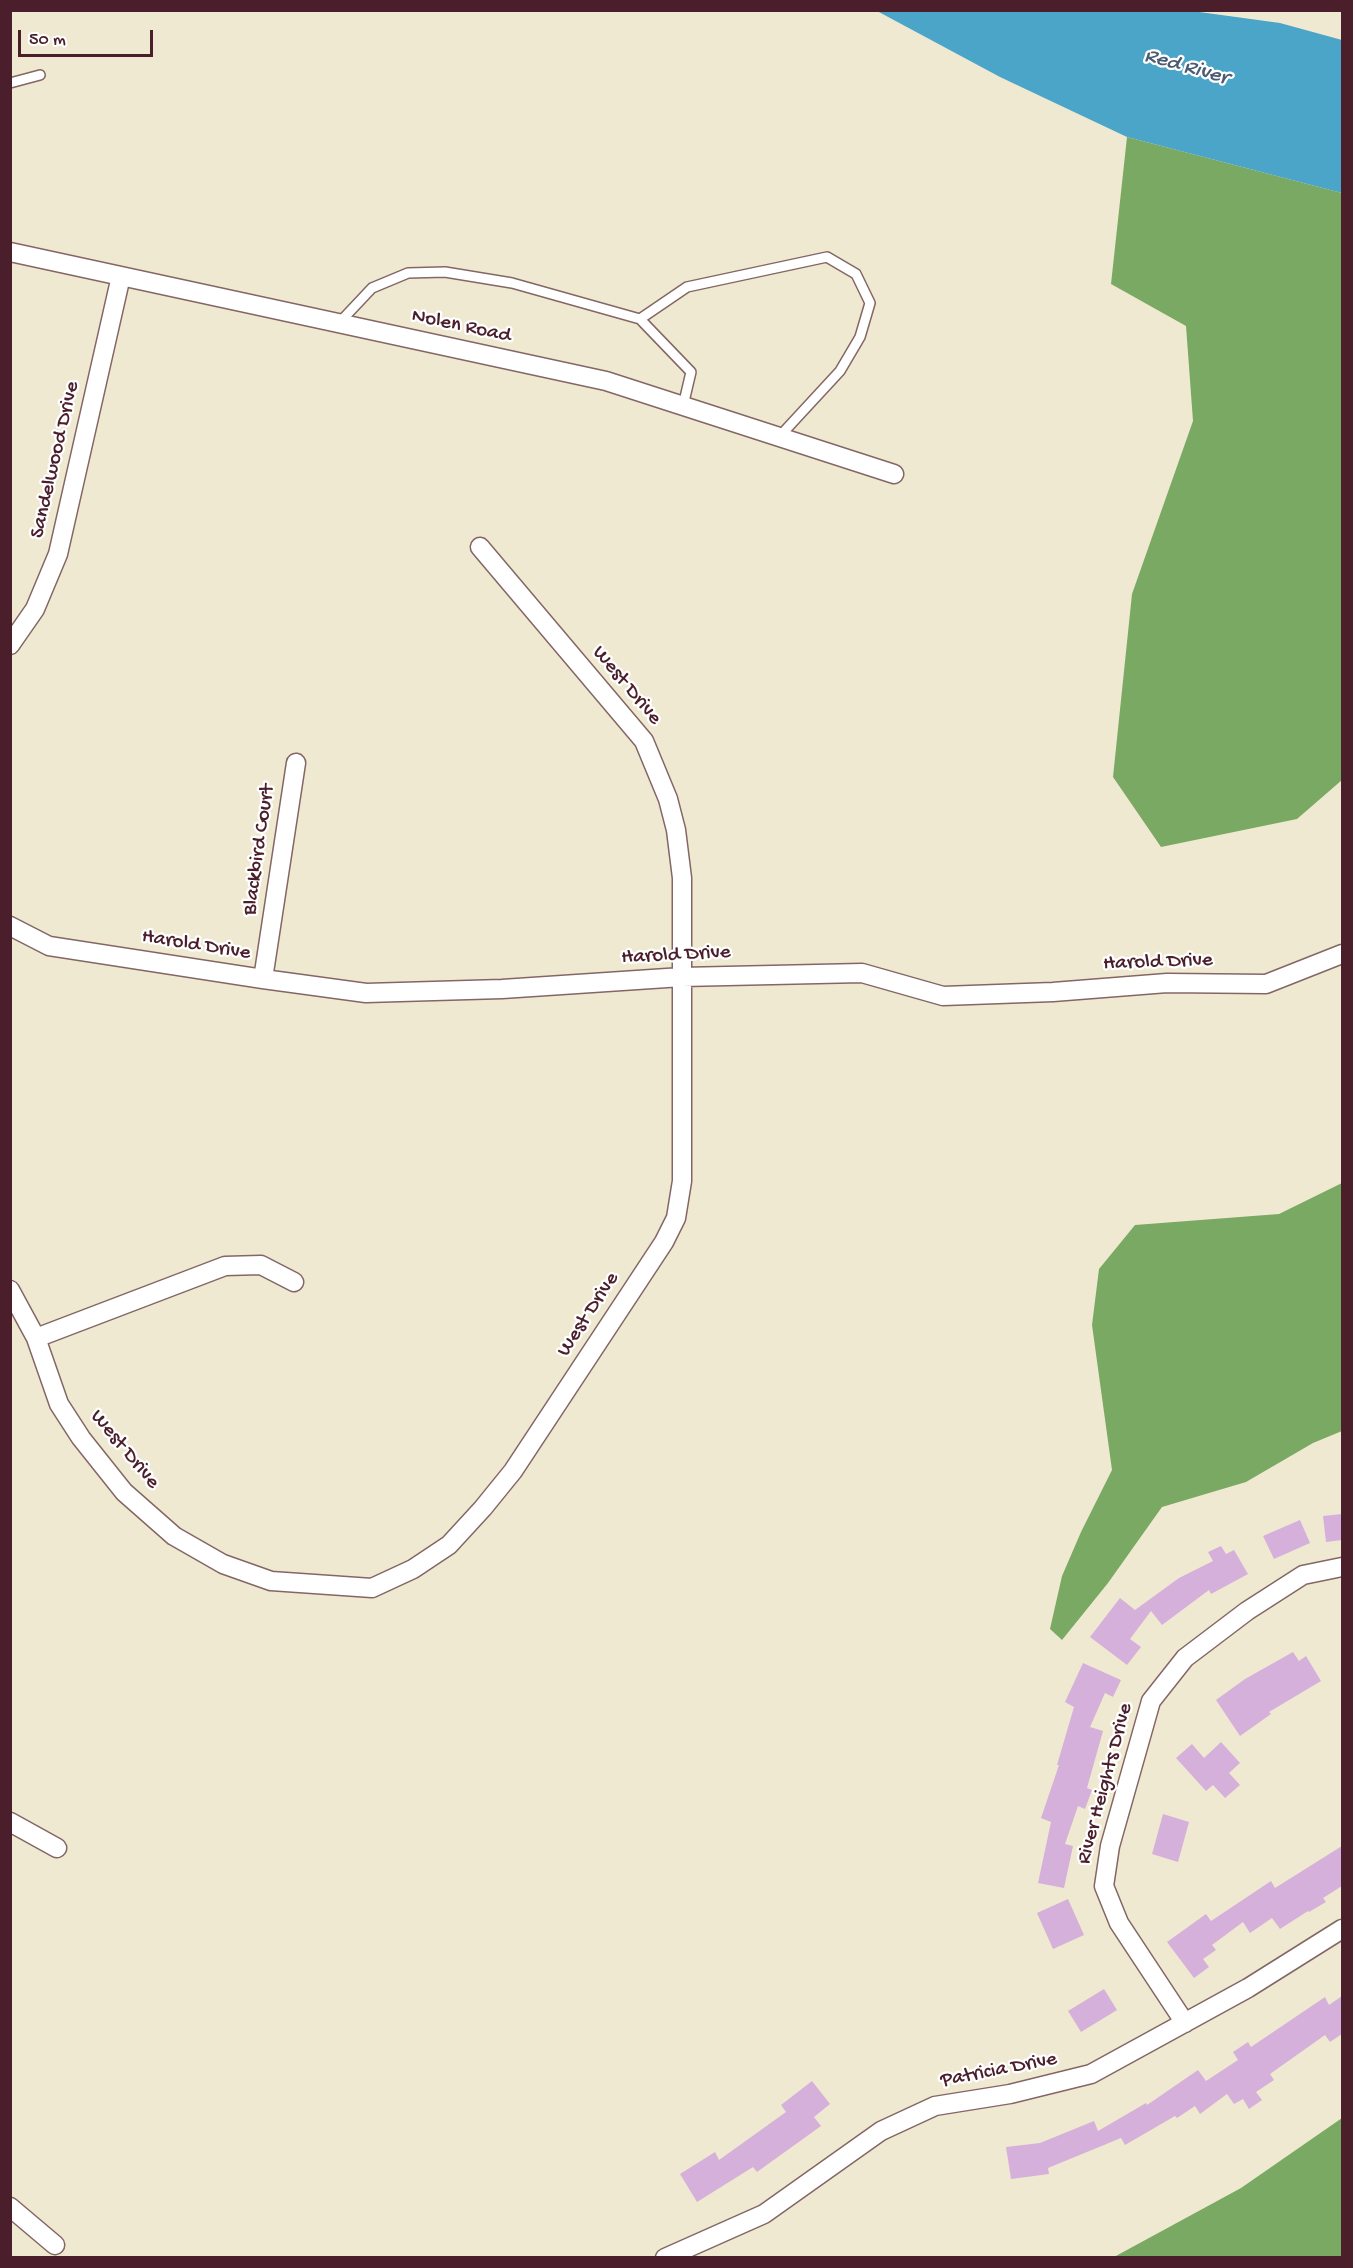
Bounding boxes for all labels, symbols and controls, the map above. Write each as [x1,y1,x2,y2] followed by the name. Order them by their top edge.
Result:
[21,18,156,56] scale bar
[29,30,66,51] text: 50 m
[1141,43,1231,93] water label: Red River
[409,304,513,350] street label: Nolen Road
[26,379,86,541] street label: Sandelwood Drive
[586,641,666,731] street label: West Drive
[238,783,282,917] street label: Blackbird Court
[140,925,252,967] street label: Harold Drive
[621,941,731,971] street label: Harold Drive
[1103,948,1213,978] street label: Harold Drive
[552,1268,626,1362] street label: West Drive
[84,1405,164,1495] street label: West Drive
[1072,1701,1140,1867] street label: River Heights Drive
[939,2047,1059,2095] street label: Patricia Drive

